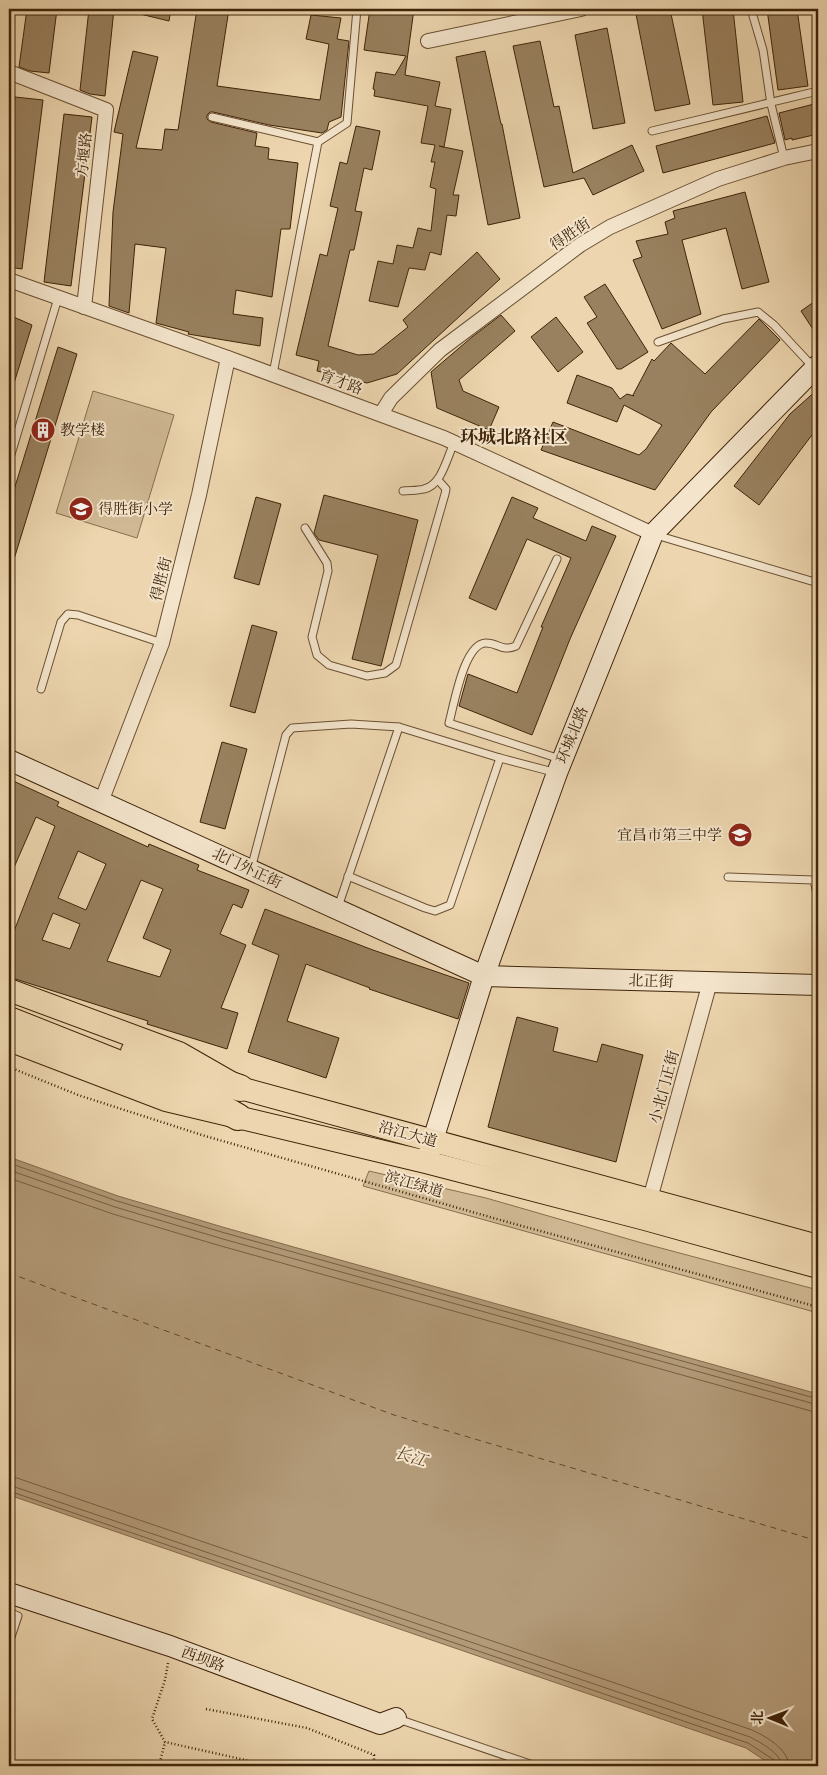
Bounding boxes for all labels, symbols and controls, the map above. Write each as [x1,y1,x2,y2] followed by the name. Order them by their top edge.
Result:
[73,132,96,178] street label: 方堰路
[546,214,594,255] street label: 得胜街
[316,366,365,399] street label: 育才路
[30,417,56,443] building icon: 教学楼
[60,421,105,440] place label: 教学楼
[460,427,568,449] district label: 环城北路社区
[68,496,94,522] school or university icon: 得胜街小学
[98,500,173,519] place label: 得胜街小学
[147,555,176,603] street label: 得胜街
[552,704,593,767] street label: 环城北路
[727,822,753,848] school or university icon: 宜昌市第三中学
[617,826,722,845] place label: 宜昌市第三中学
[209,844,285,893] street label: 北门外正街
[628,971,674,992] street label: 北正街
[646,1048,683,1126] street label: 小北门正街
[376,1118,439,1151] street label: 沿江大道
[382,1167,445,1202] street label: 滨江绿道
[392,1443,431,1472] water label: 长江
[178,1643,227,1676] street label: 西坝路
[744,1692,794,1742] north arrow
[749,1711,767,1725] text: 北

